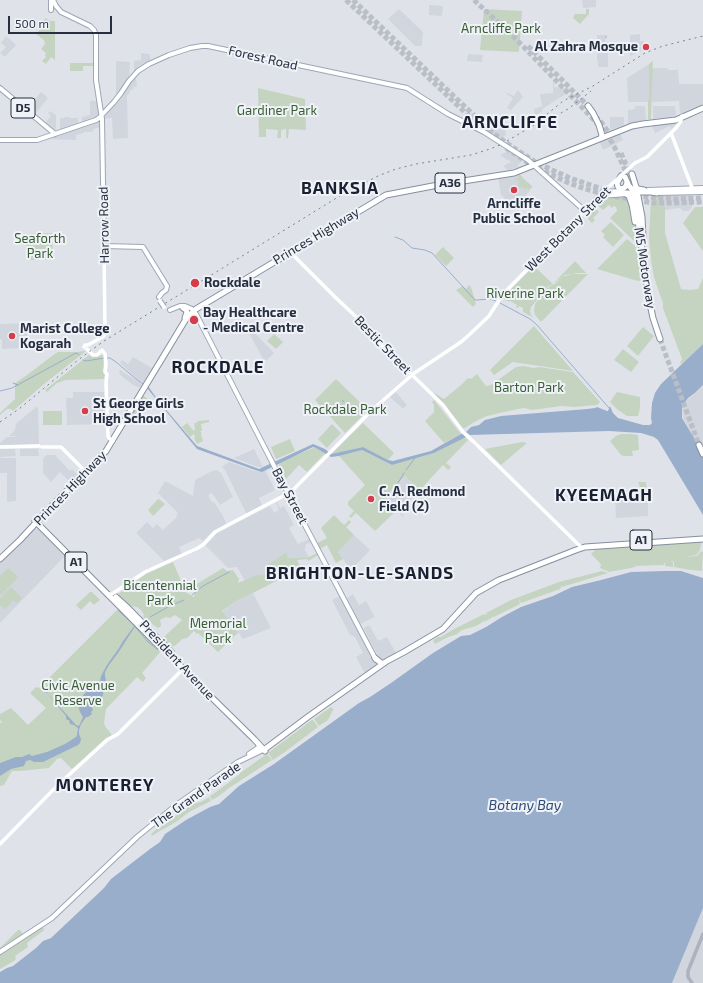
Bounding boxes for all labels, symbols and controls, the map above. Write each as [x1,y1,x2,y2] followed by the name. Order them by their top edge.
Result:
[10,8,114,34] scale bar
[15,16,49,30] text: 500 m
[461,21,541,37] park label: Arncliffe Park
[535,39,638,55] place label: Al Zahra Mosque
[227,42,299,74] street label: Forest Road
[641,42,651,52] marker: Al Zahra Mosque
[11,98,35,118] road number: D5
[237,103,317,119] park label: Gardiner Park
[462,112,558,132] district label: ARNCLIFFE
[435,173,465,193] road number: A36
[301,178,379,198] district label: BANKSIA
[522,183,614,275] street label: West Botany Street
[509,185,519,195] marker: Arncliffe Public School
[96,186,112,264] street label: Harrow Road
[473,196,555,227] place label: Arncliffe Public School
[270,204,362,268] street label: Princes Highway
[631,226,659,310] street label: M5 Motorway
[14,231,66,262] park label: Seaforth Park
[204,275,260,291] place label: Rockdale
[189,277,201,289] marker: Rockdale
[486,286,564,302] park label: Riverine Park
[203,305,304,336] place label: Bay Healthcare - Medical Centre
[351,313,415,377] street label: Bestic Street
[188,314,200,326] marker: Bay Healthcare - Medical Centre
[20,321,109,352] place label: Marist College Kogarah
[7,331,17,341] marker: Marist College Kogarah
[172,357,264,377] district label: ROCKDALE
[494,380,564,396] park label: Barton Park
[93,396,184,427] place label: St George Girls High School
[303,402,387,418] park label: Rockdale Park
[80,406,90,416] marker: St George Girls High School
[30,447,110,529] street label: Princes Highway
[269,465,311,527] street label: Bay Street
[379,484,465,515] place label: C. A. Redmond Field (2)
[555,485,653,505] district label: KYEEMAGH
[366,494,376,504] marker: C. A. Redmond Field (2)
[630,530,652,550] road number: A1
[65,552,87,572] road number: A1
[266,563,454,583] district label: BRIGHTON-LE-SANDS
[123,578,197,609] park label: Bicentennial Park
[190,616,246,647] park label: Memorial Park
[136,617,218,703] street label: President Avenue
[41,678,115,709] park label: Civic Avenue Reserve
[149,759,243,831] street label: The Grand Parade
[56,775,154,795] district label: MONTEREY
[489,797,561,813] water label: Botany Bay

